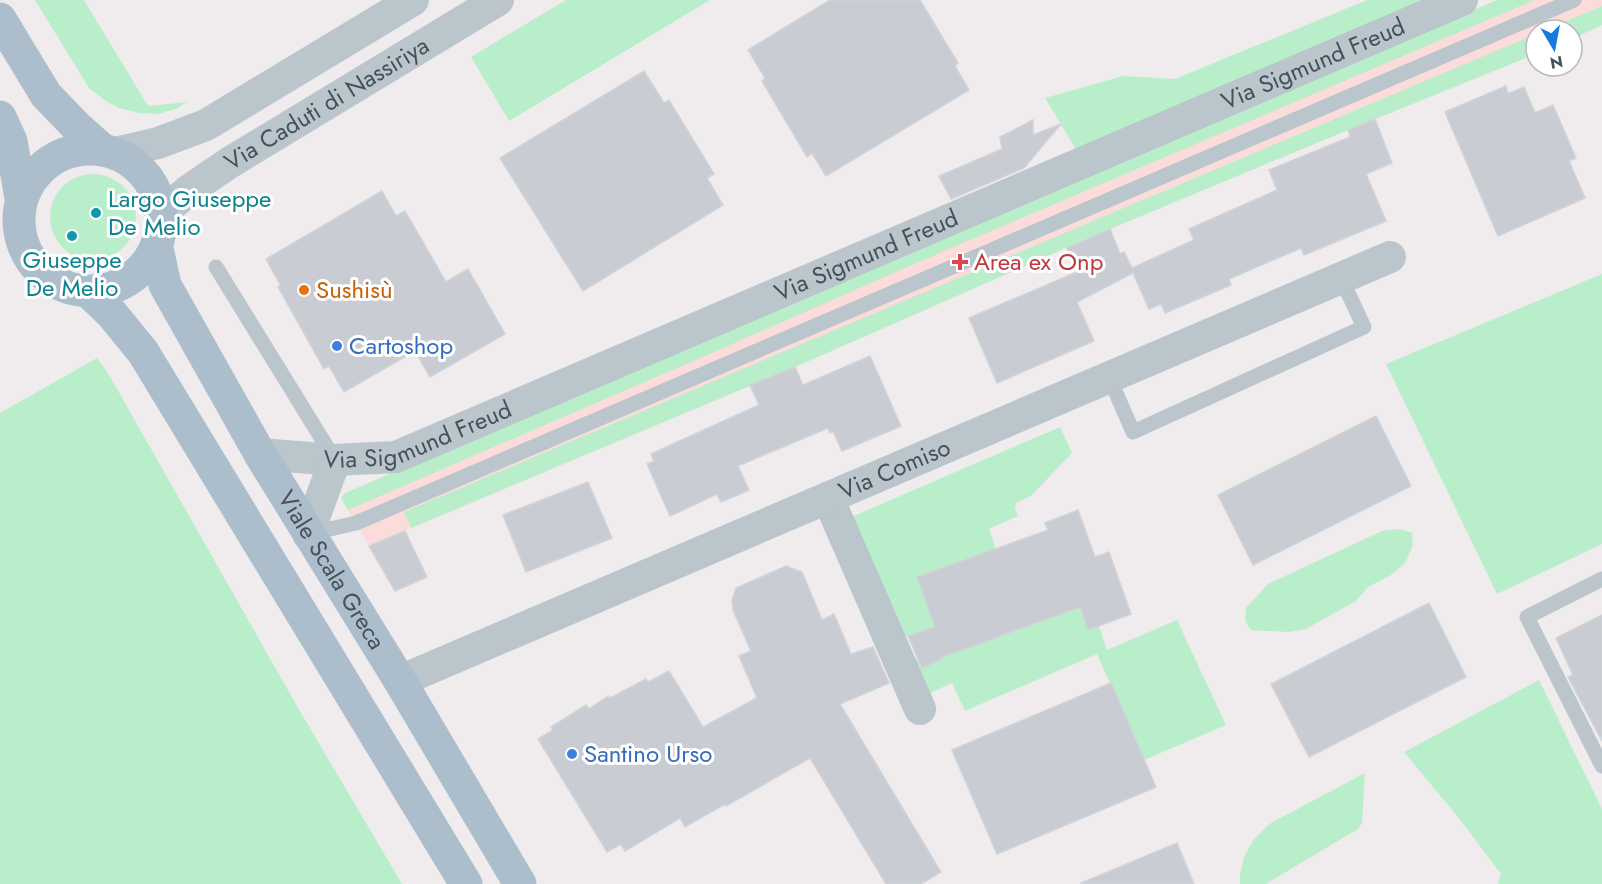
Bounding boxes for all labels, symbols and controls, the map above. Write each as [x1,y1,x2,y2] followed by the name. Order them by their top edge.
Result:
[1215,9,1410,118] street label: Via Sigmund Freud
[1524,18,1584,78] north arrow
[217,28,436,179] street label: Via Caduti di Nassiriya
[1548,50,1565,75] text: N
[108,181,271,244] place label: Largo Giuseppe De Melio
[769,200,963,310] street label: Via Sigmund Freud
[89,206,103,220] marker: Largo Giuseppe De Melio
[65,229,79,243] marker: Giuseppe De Melio
[22,242,122,305] place label: Giuseppe De Melio
[974,244,1103,279] place label: Area ex Onp
[951,253,969,271] marker: Area ex Onp
[316,272,393,307] place label: Sushisù
[297,283,311,297] marker: Sushisù
[349,328,453,363] place label: Cartoshop
[330,339,344,353] marker: Cartoshop
[322,392,517,477] street label: Via Sigmund Freud
[833,429,956,508] street label: Via Comiso
[270,483,394,656] street label: Viale Scala Greca
[584,736,712,771] place label: Santino Urso
[565,747,579,761] marker: Santino Urso

